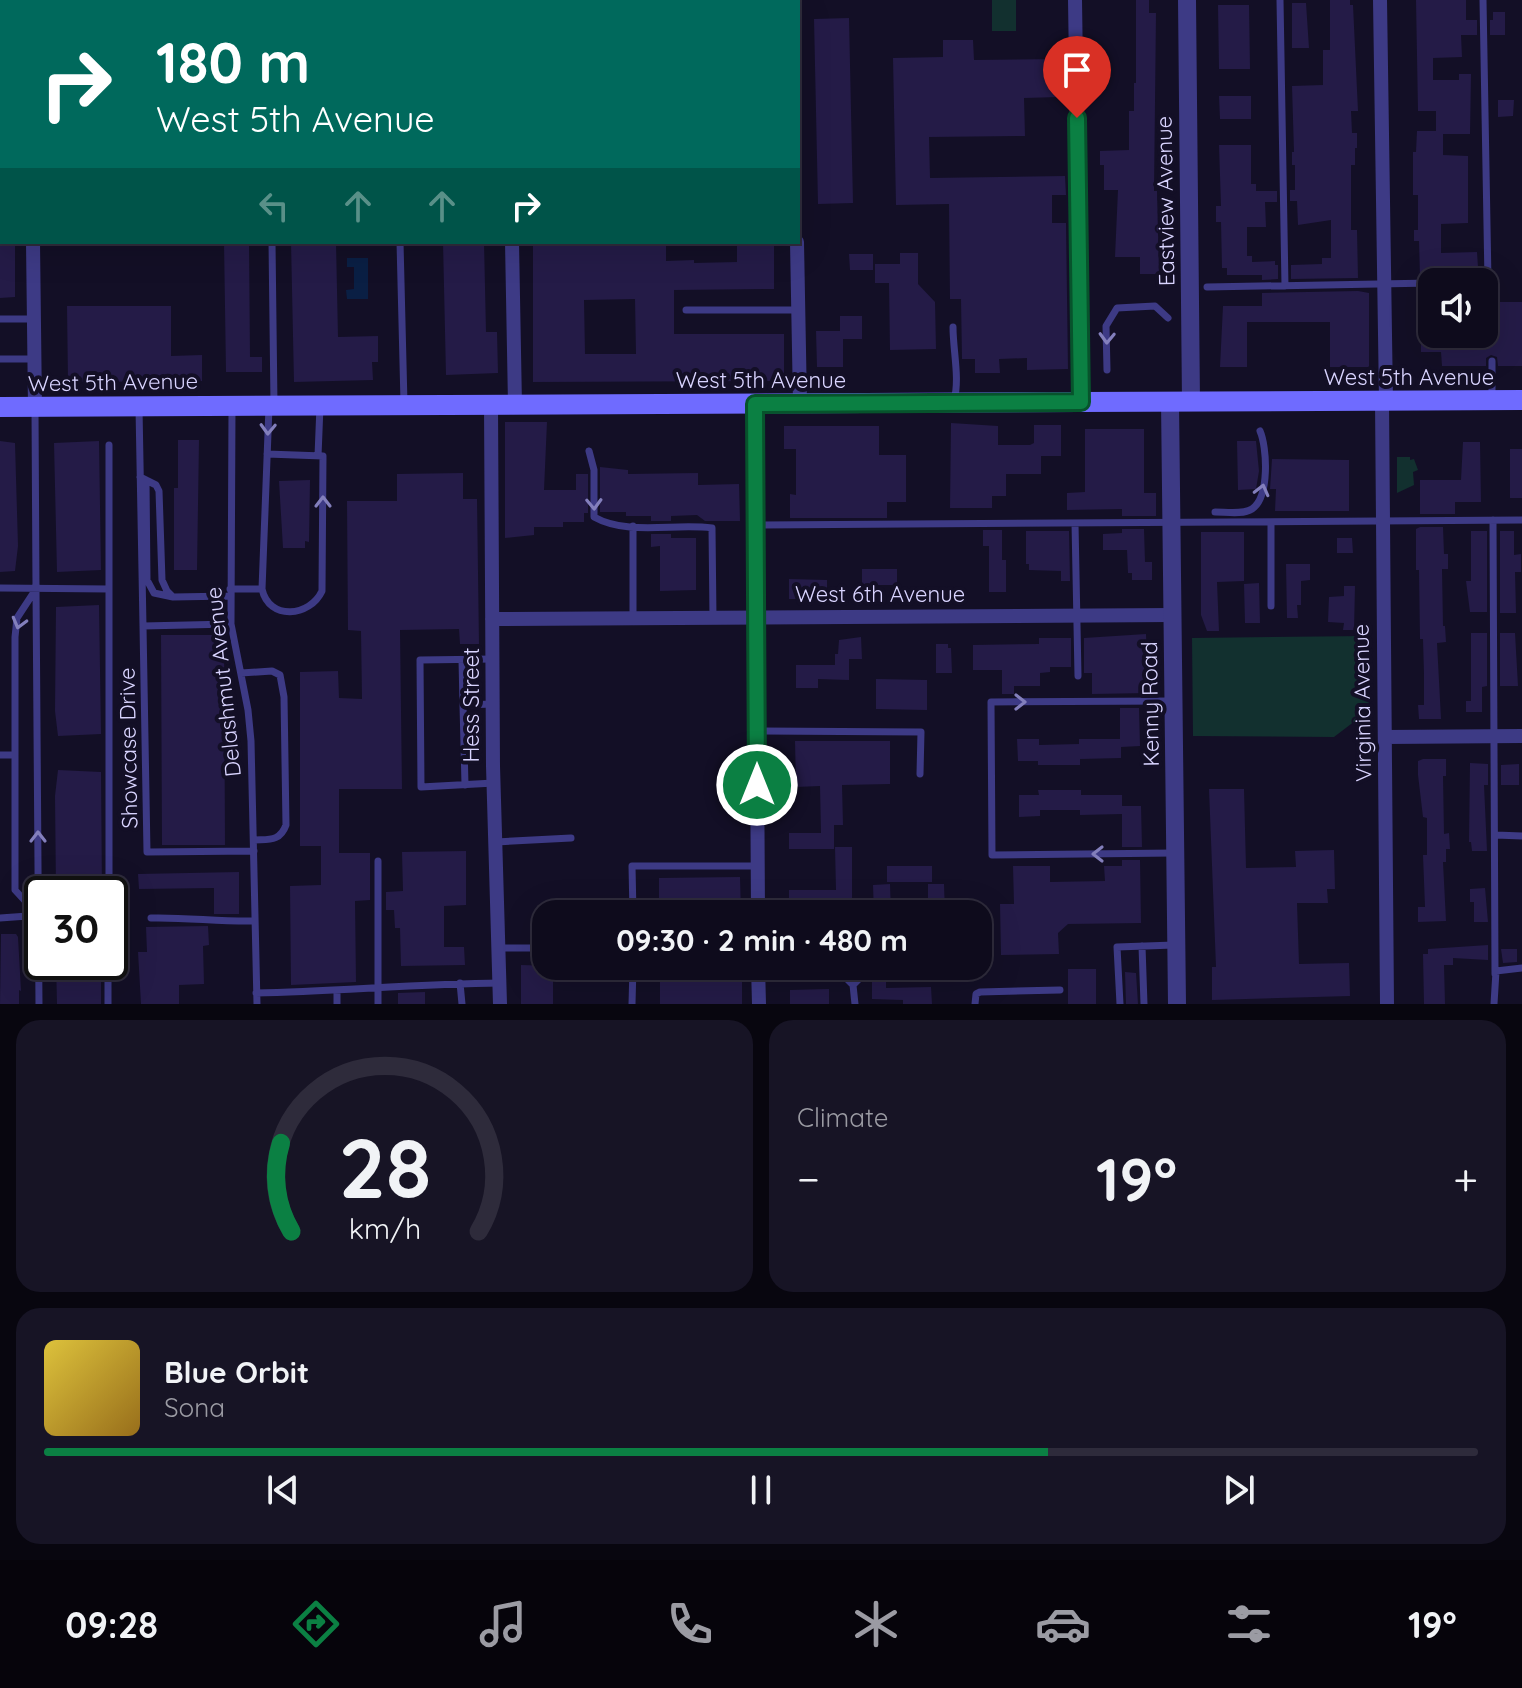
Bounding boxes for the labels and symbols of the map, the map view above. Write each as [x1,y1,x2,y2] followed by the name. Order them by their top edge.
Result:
[1043,36,1111,118] pin
[1150,116,1180,286] street label: Eastview Avenue
[1098,332,1115,344] one-way arrow
[1324,363,1494,391] street label: West 5th Avenue
[676,366,846,394] street label: West 5th Avenue
[28,367,198,397] street label: West 5th Avenue
[259,423,276,436] one-way arrow
[1252,483,1269,497] one-way arrow
[314,495,332,508] one-way arrow
[586,498,603,510] one-way arrow
[795,580,965,608] street label: West 6th Avenue
[199,586,247,778] street label: Delashmut Avenue
[11,616,28,629] one-way arrow
[1347,624,1377,782] street label: Virginia Avenue
[1135,641,1165,767] street label: Kenny Road
[457,647,485,763] street label: Hess Street
[113,667,143,829] street label: Showcase Drive
[1014,693,1027,711] one-way arrow
[715,743,799,827] position arrow
[29,830,47,843] one-way arrow
[1091,845,1104,863] one-way arrow
[24,876,128,980] speed limit sign: 30

